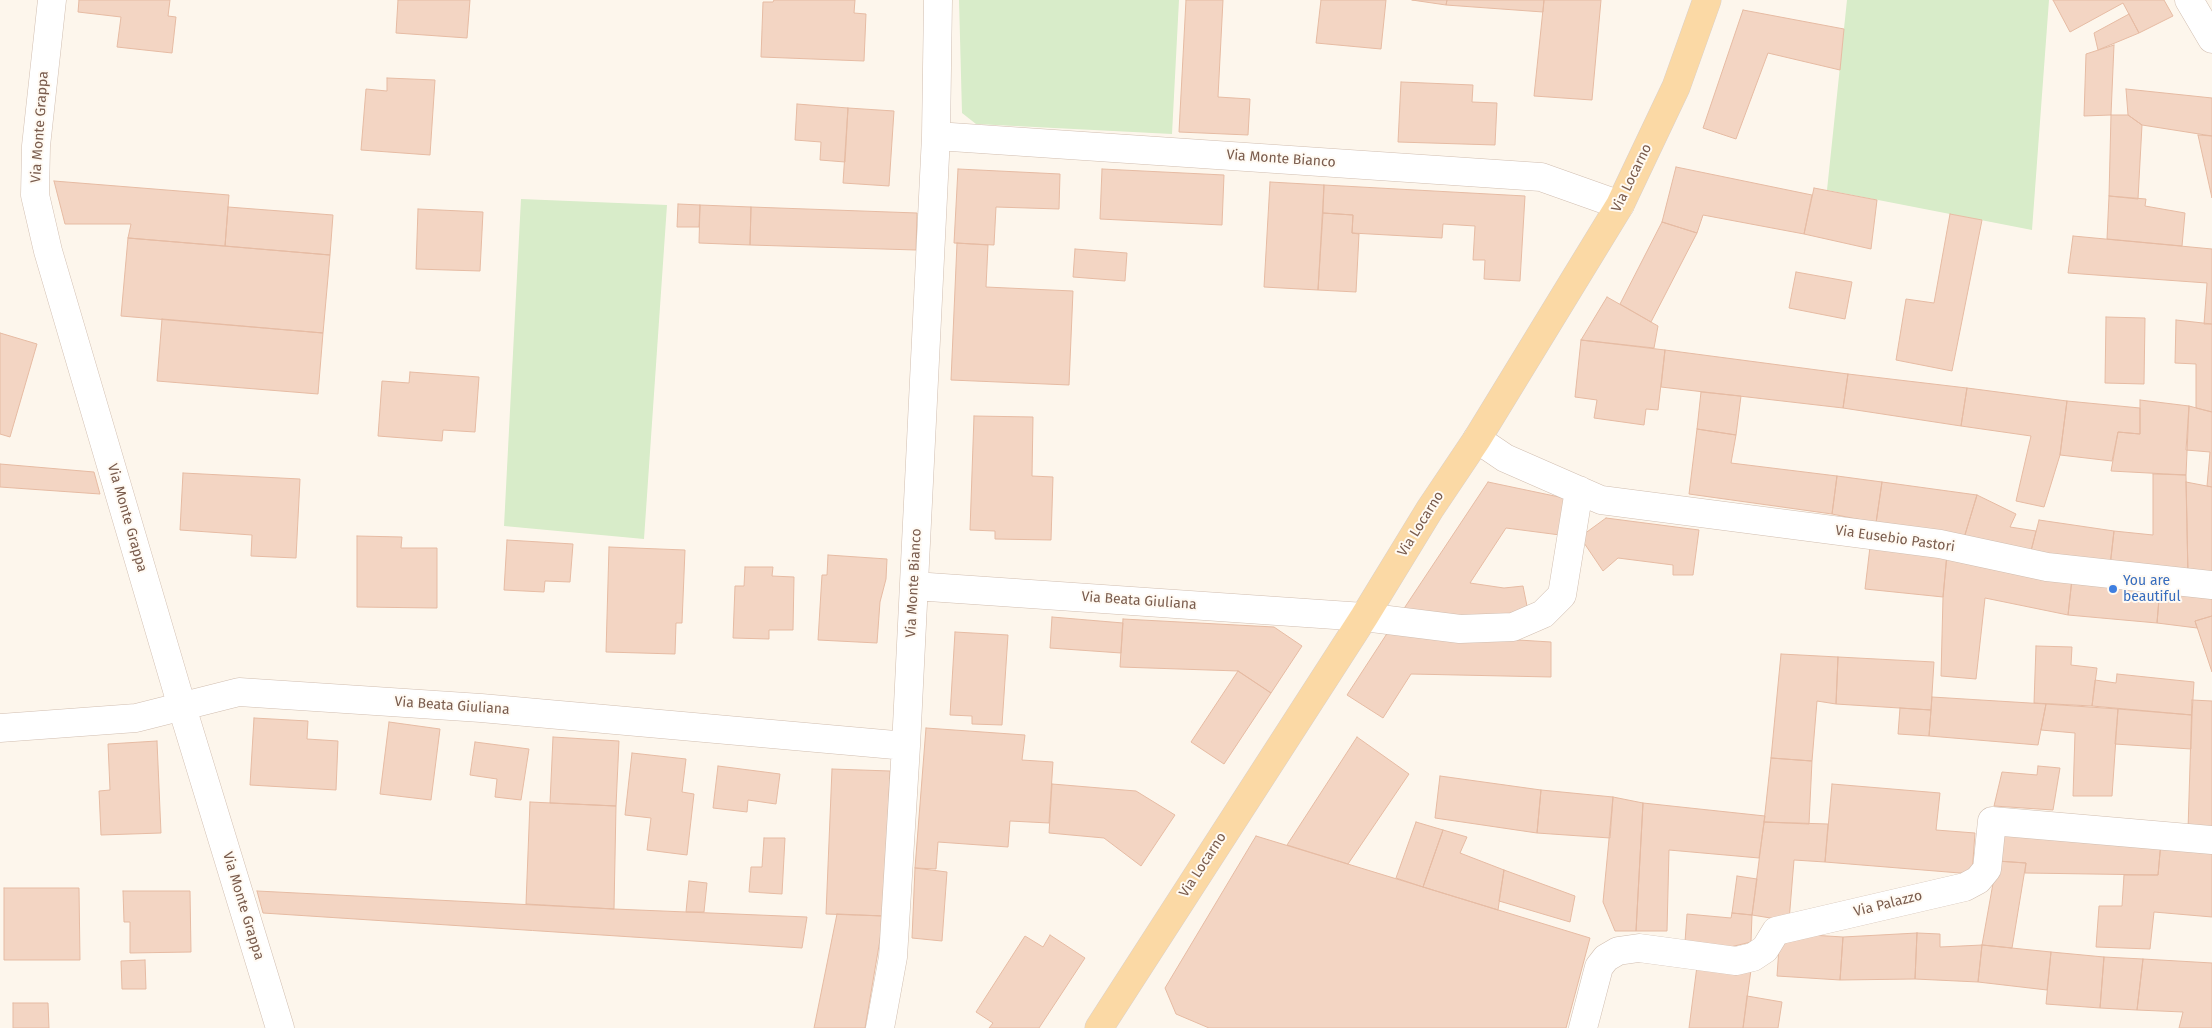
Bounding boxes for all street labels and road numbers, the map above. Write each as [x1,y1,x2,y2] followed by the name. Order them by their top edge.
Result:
[28,71,52,183] street label: Via Monte Grappa
[1608,141,1656,215] street label: Via Locarno
[1226,147,1336,171] street label: Via Monte Bianco
[103,462,151,574] street label: Via Monte Grappa
[1394,488,1448,560] street label: Via Locarno
[1834,522,1956,556] street label: Via Eusebio Pastori
[903,528,925,638] street label: Via Monte Bianco
[1081,589,1197,613] street label: Via Beata Giuliana
[394,694,510,718] street label: Via Beata Giuliana
[1176,829,1230,901] street label: Via Locarno
[219,850,267,962] street label: Via Monte Grappa
[1852,887,1924,921] street label: Via Palazzo

